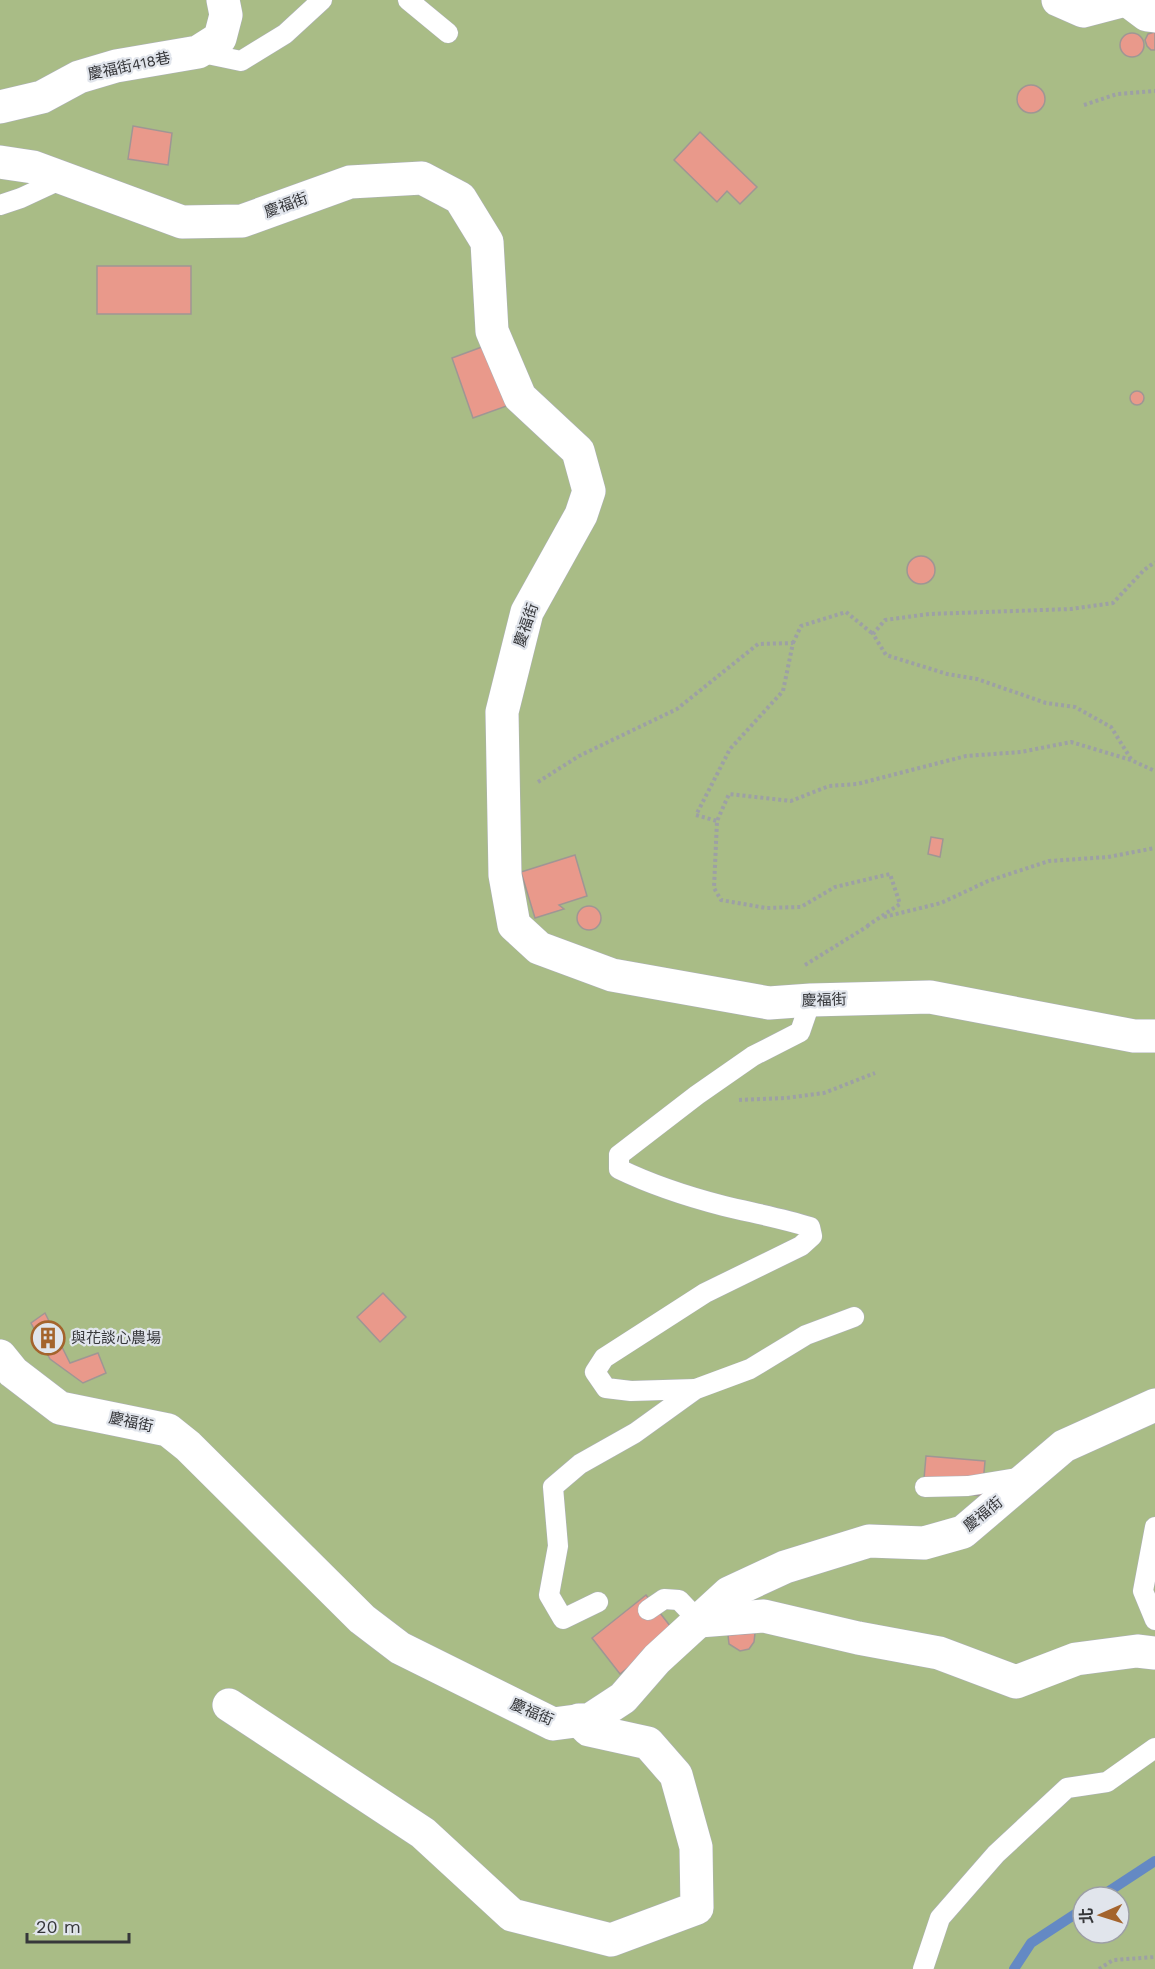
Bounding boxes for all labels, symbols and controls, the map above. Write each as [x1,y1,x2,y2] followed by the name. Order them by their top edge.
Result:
[86,48,172,84] street label: 慶福街418巷
[262,189,310,221] street label: 慶福街
[510,601,542,649] street label: 慶福街
[801,990,847,1010] street label: 慶福街
[30,1320,66,1356] building icon: 與花談心農場
[71,1329,161,1347] place label: 與花談心農場
[107,1409,155,1435] street label: 慶福街
[960,1493,1006,1535] street label: 慶福街
[508,1695,556,1729] street label: 慶福街
[1071,1885,1131,1945] north arrow
[27,1906,129,1944] scale bar
[1077,1907,1096,1924] text: 北
[36,1916,81,1937] text: 20 m

